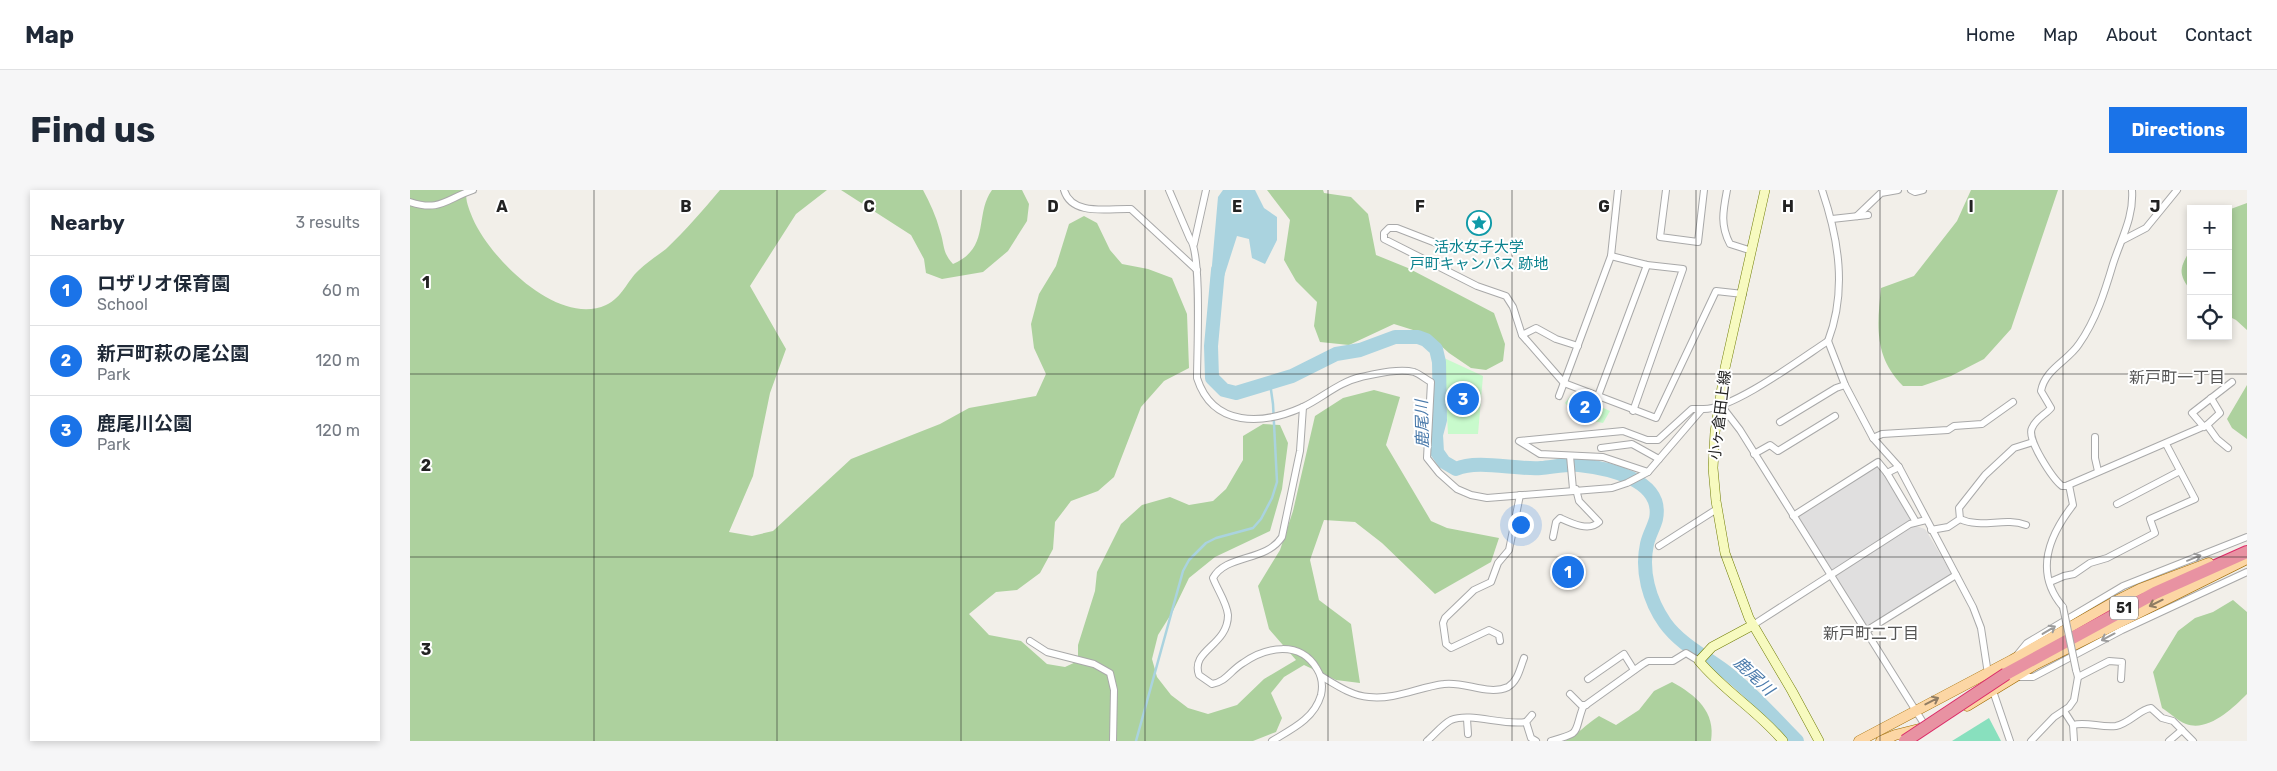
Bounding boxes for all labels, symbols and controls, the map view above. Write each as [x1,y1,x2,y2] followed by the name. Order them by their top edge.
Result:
[25,21,74,49] text: Map
[1966,24,2015,46] text: Home
[2043,24,2078,46] text: Map
[2106,24,2157,46] text: About
[2185,24,2252,46] text: Contact
[2109,107,2247,153] button: Directions
[30,109,155,151] text: Find us
[496,197,508,216] text: A
[680,197,692,216] text: B
[863,197,875,216] text: C
[1047,197,1059,216] text: D
[1232,197,1242,216] text: E
[1415,197,1425,216] text: F
[1598,197,1610,216] text: G
[1782,197,1794,216] text: H
[1968,197,1974,216] text: I
[2150,197,2160,216] text: J
[2187,205,2232,340] map controls
[2187,205,2232,250] button: +
[50,210,125,235] text: Nearby
[1466,210,1492,236] place icon: 活水女子大学 戸町キャンパス 跡地
[295,213,360,232] text: 3 results
[1410,238,1548,273] place label: 活水女子大学 戸町キャンパス 跡地
[2187,250,2232,295] button: −
[97,272,230,295] text: ロザリオ保育園
[422,273,430,292] text: 1
[62,281,70,300] text: 1
[322,281,360,300] text: 60 m
[97,295,148,314] text: School
[2187,295,2232,340] button: locate
[97,342,249,365] text: 新戸町萩の尾公園
[61,351,71,370] text: 2
[315,351,360,370] text: 120 m
[97,365,130,384] text: Park
[2129,368,2225,387] district label: 新戸町一丁目
[1706,369,1734,461] street label: 小ヶ倉田上線
[1447,380,1479,418] pin: 3
[1569,388,1601,426] pin: 2
[1412,398,1432,448] water label: 鹿尾川
[97,412,192,435] text: 鹿尾川公園
[61,421,71,440] text: 3
[315,421,360,440] text: 120 m
[97,435,130,454] text: Park
[421,456,431,475] text: 2
[1508,512,1534,538] your location
[2187,552,2202,561] one-way arrow
[1552,553,1584,591] pin: 1
[2110,596,2138,619] road number: 51
[2149,599,2164,608] one-way arrow
[1823,624,1919,643] district label: 新戸町二丁目
[2042,625,2057,635] one-way arrow
[2101,633,2116,643] one-way arrow
[421,640,431,659] text: 3
[1730,653,1779,701] water label: 鹿尾川
[1924,696,1939,705] one-way arrow

